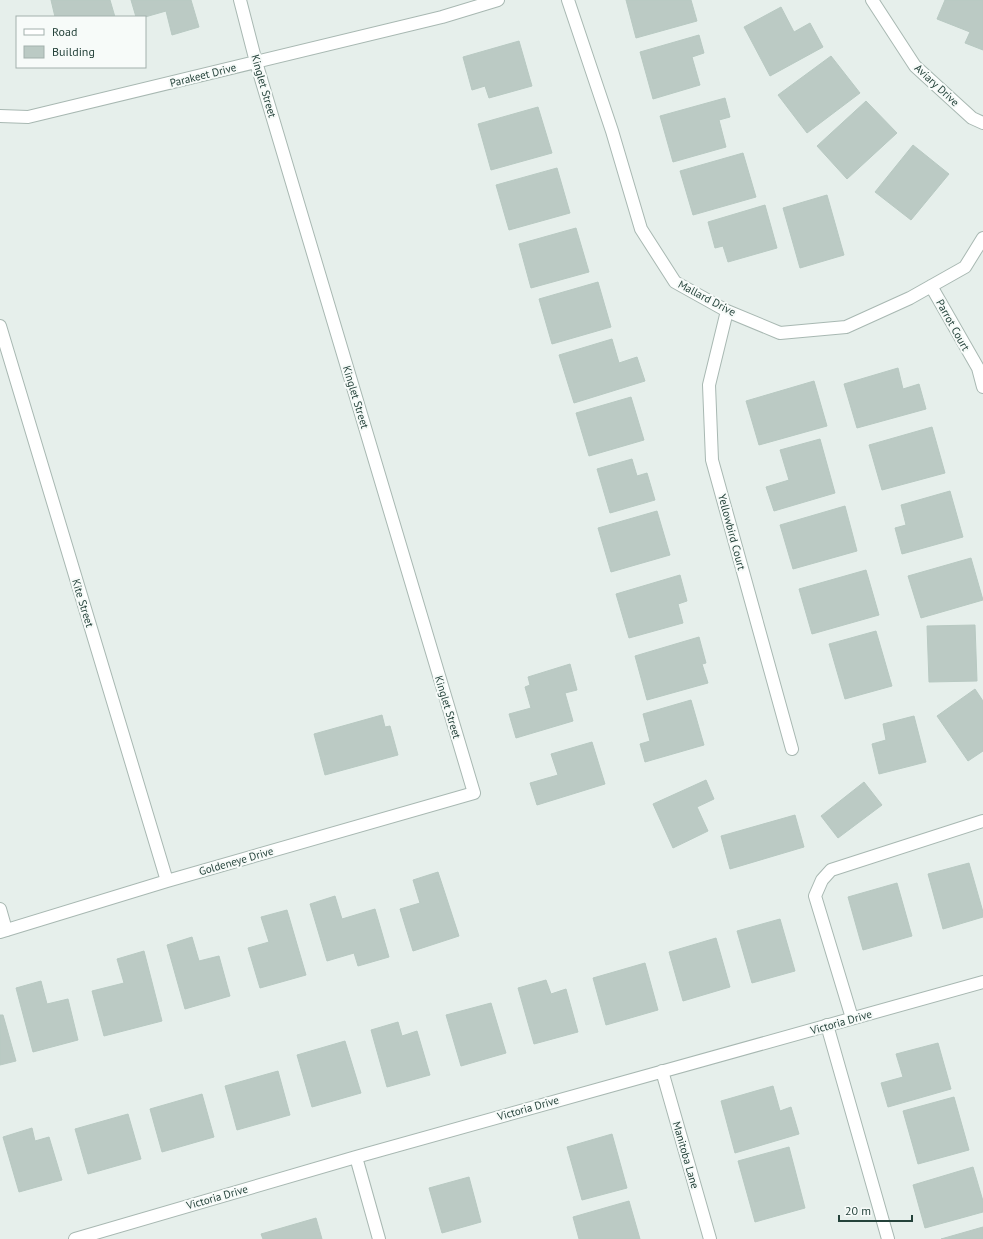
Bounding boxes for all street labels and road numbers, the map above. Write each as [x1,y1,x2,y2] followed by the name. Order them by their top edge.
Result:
[248,53,280,119] street label: Kinglet Street
[168,60,238,90] street label: Parakeet Drive
[912,61,962,109] street label: Aviary Drive
[676,277,739,319] street label: Mallard Drive
[933,297,973,353] street label: Parrot Court
[340,364,372,430] street label: Kinglet Street
[715,492,749,572] street label: Yellowbird Court
[69,577,97,629] street label: Kite Street
[432,674,464,740] street label: Kinglet Street
[197,844,275,878] street label: Goldeneye Drive
[808,1006,874,1038] street label: Victoria Drive
[495,1092,561,1124] street label: Victoria Drive
[670,1120,702,1191] street label: Manitoba Lane
[184,1181,250,1213] street label: Victoria Drive

